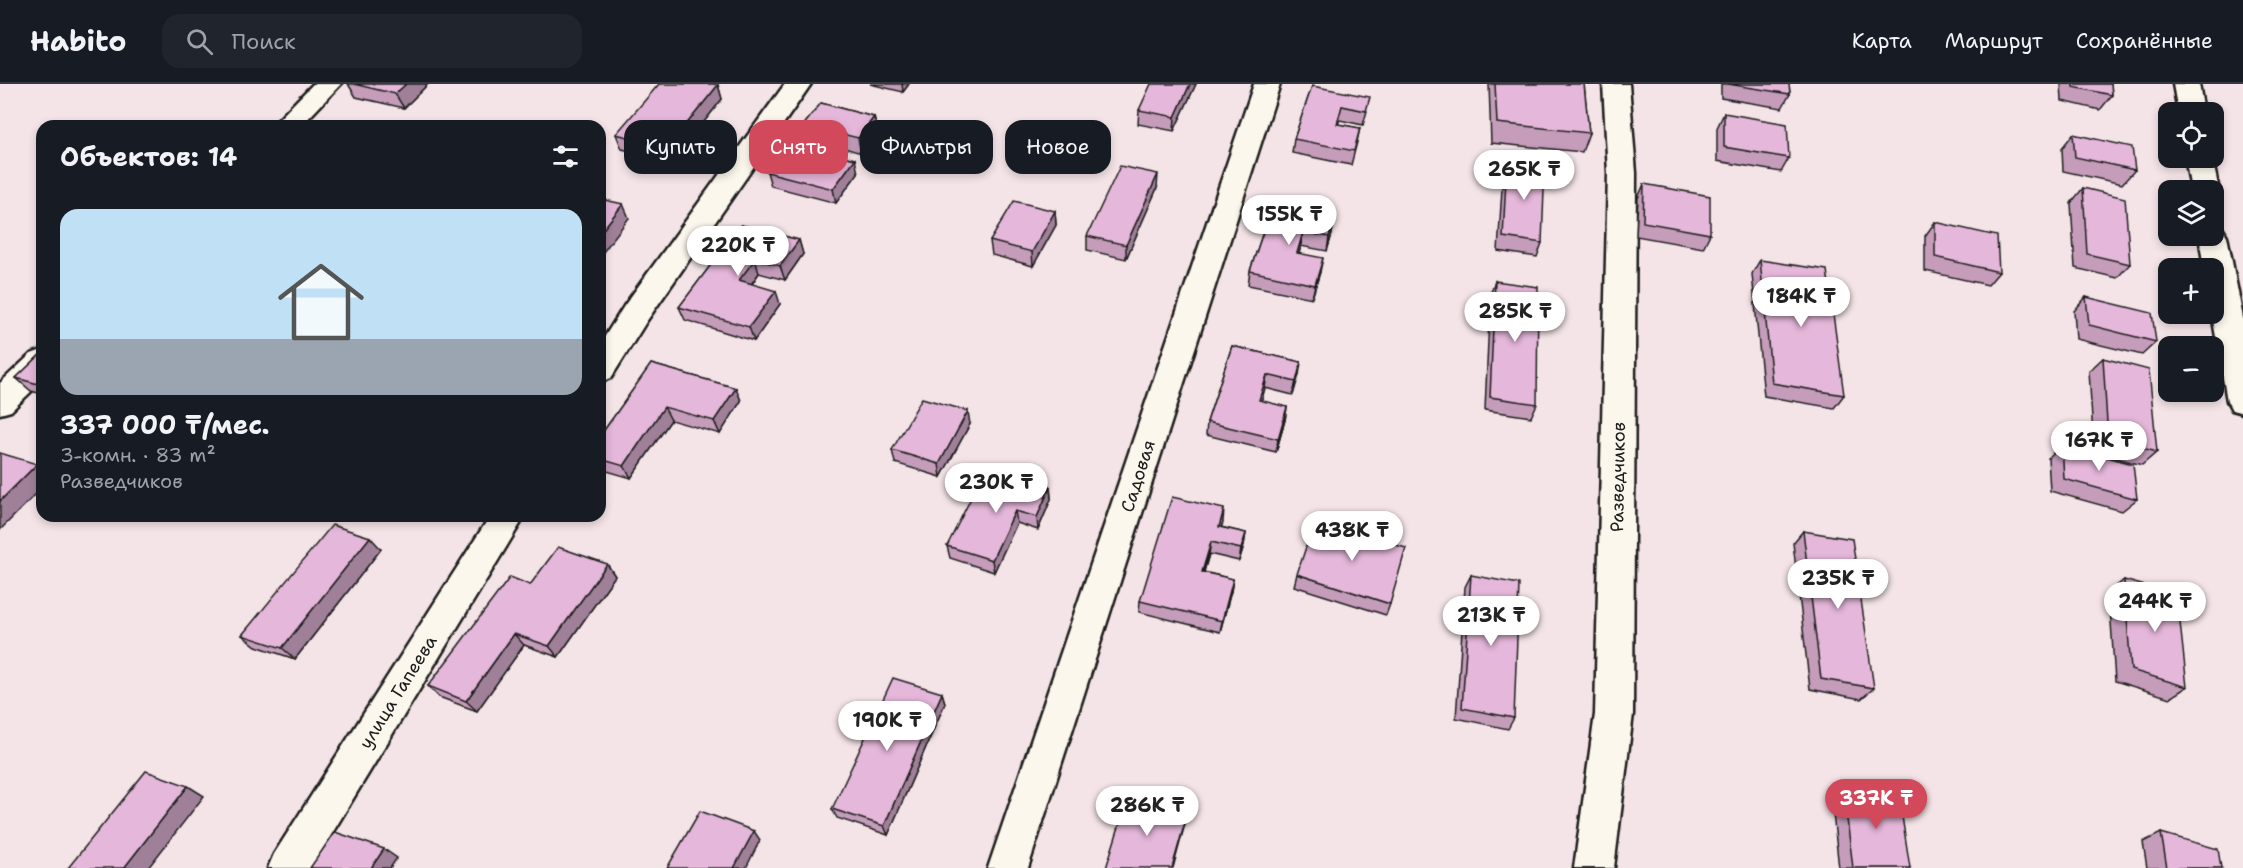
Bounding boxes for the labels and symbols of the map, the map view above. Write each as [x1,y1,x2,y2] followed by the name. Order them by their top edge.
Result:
[1475,150,1573,201] pin: 265K ₸
[1240,195,1338,246] pin: 155K ₸
[689,226,787,277] pin: 220K ₸
[1752,277,1850,328] pin: 184K ₸
[1466,292,1564,343] pin: 285K ₸
[2050,421,2148,472] pin: 167K ₸
[1605,422,1631,532] street label: Разведчиков
[1115,437,1161,515] street label: Садовая
[947,463,1045,514] pin: 230K ₸
[1303,511,1401,562] pin: 438K ₸
[1789,559,1887,610] pin: 235K ₸
[2106,582,2204,633] pin: 244K ₸
[1442,596,1540,647] pin: 213K ₸
[353,631,443,753] street label: улица Гапеева
[838,701,936,752] pin: 190K ₸
[1827,779,1925,830] pin: 337K ₸
[1098,786,1196,837] pin: 286K ₸

